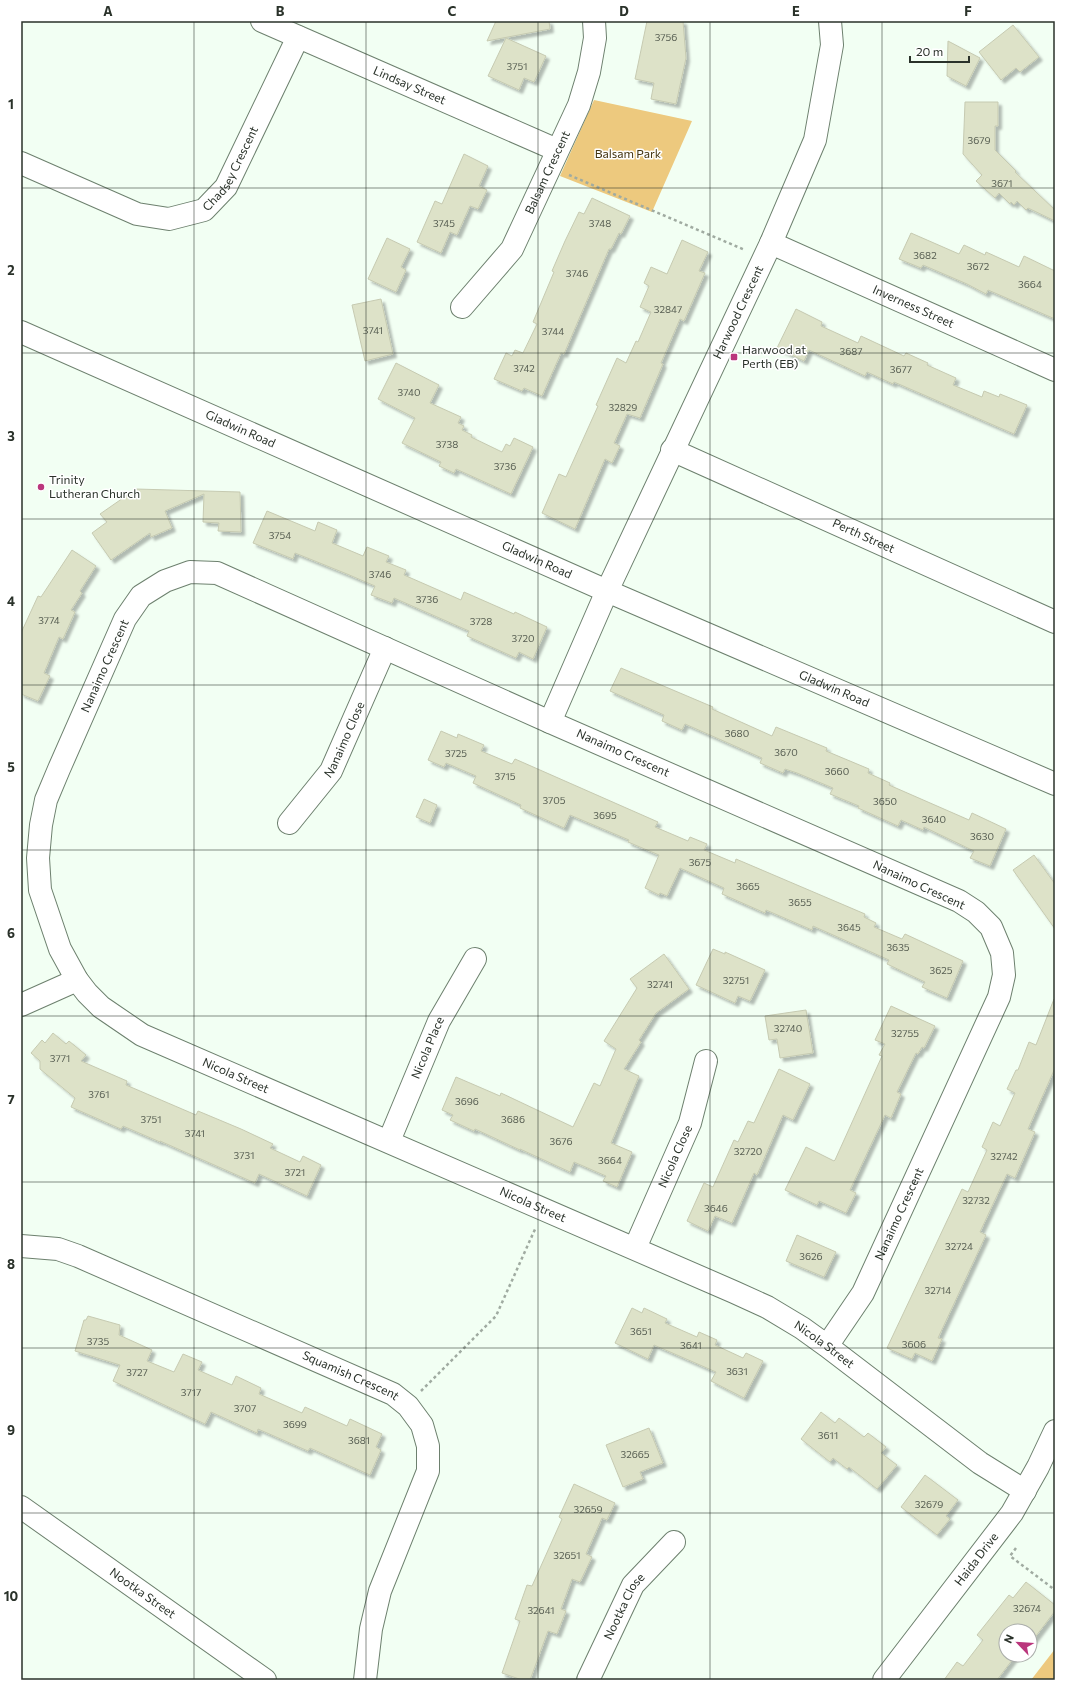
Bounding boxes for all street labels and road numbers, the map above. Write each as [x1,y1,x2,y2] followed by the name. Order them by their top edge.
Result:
[371,63,448,107] street label: Lindsay Street
[199,123,260,213] street label: Chadsey Crescent
[521,128,572,216] street label: Balsam Crescent
[709,263,766,361] street label: Harwood Crescent
[871,281,957,330] street label: Inverness Street
[204,407,278,450] street label: Gladwin Road
[831,515,897,555] street label: Perth Street
[500,538,574,581] street label: Gladwin Road
[77,617,131,714] street label: Nanaimo Crescent
[797,667,872,709] street label: Gladwin Road
[321,699,367,780] street label: Nanaimo Close
[575,725,672,779] street label: Nanaimo Crescent
[871,857,968,912] street label: Nanaimo Crescent
[408,1013,446,1081] street label: Nicola Place
[201,1054,271,1095] street label: Nicola Street
[654,1123,694,1190] street label: Nicola Close
[871,1165,926,1262] street label: Nanaimo Crescent
[498,1183,569,1224] street label: Nicola Street
[792,1317,857,1370] street label: Nicola Street
[301,1347,403,1402] street label: Squamish Crescent
[951,1530,1000,1588] street label: Haida Drive
[108,1564,179,1620] street label: Nootka Street
[600,1570,647,1642] street label: Nootka Close

